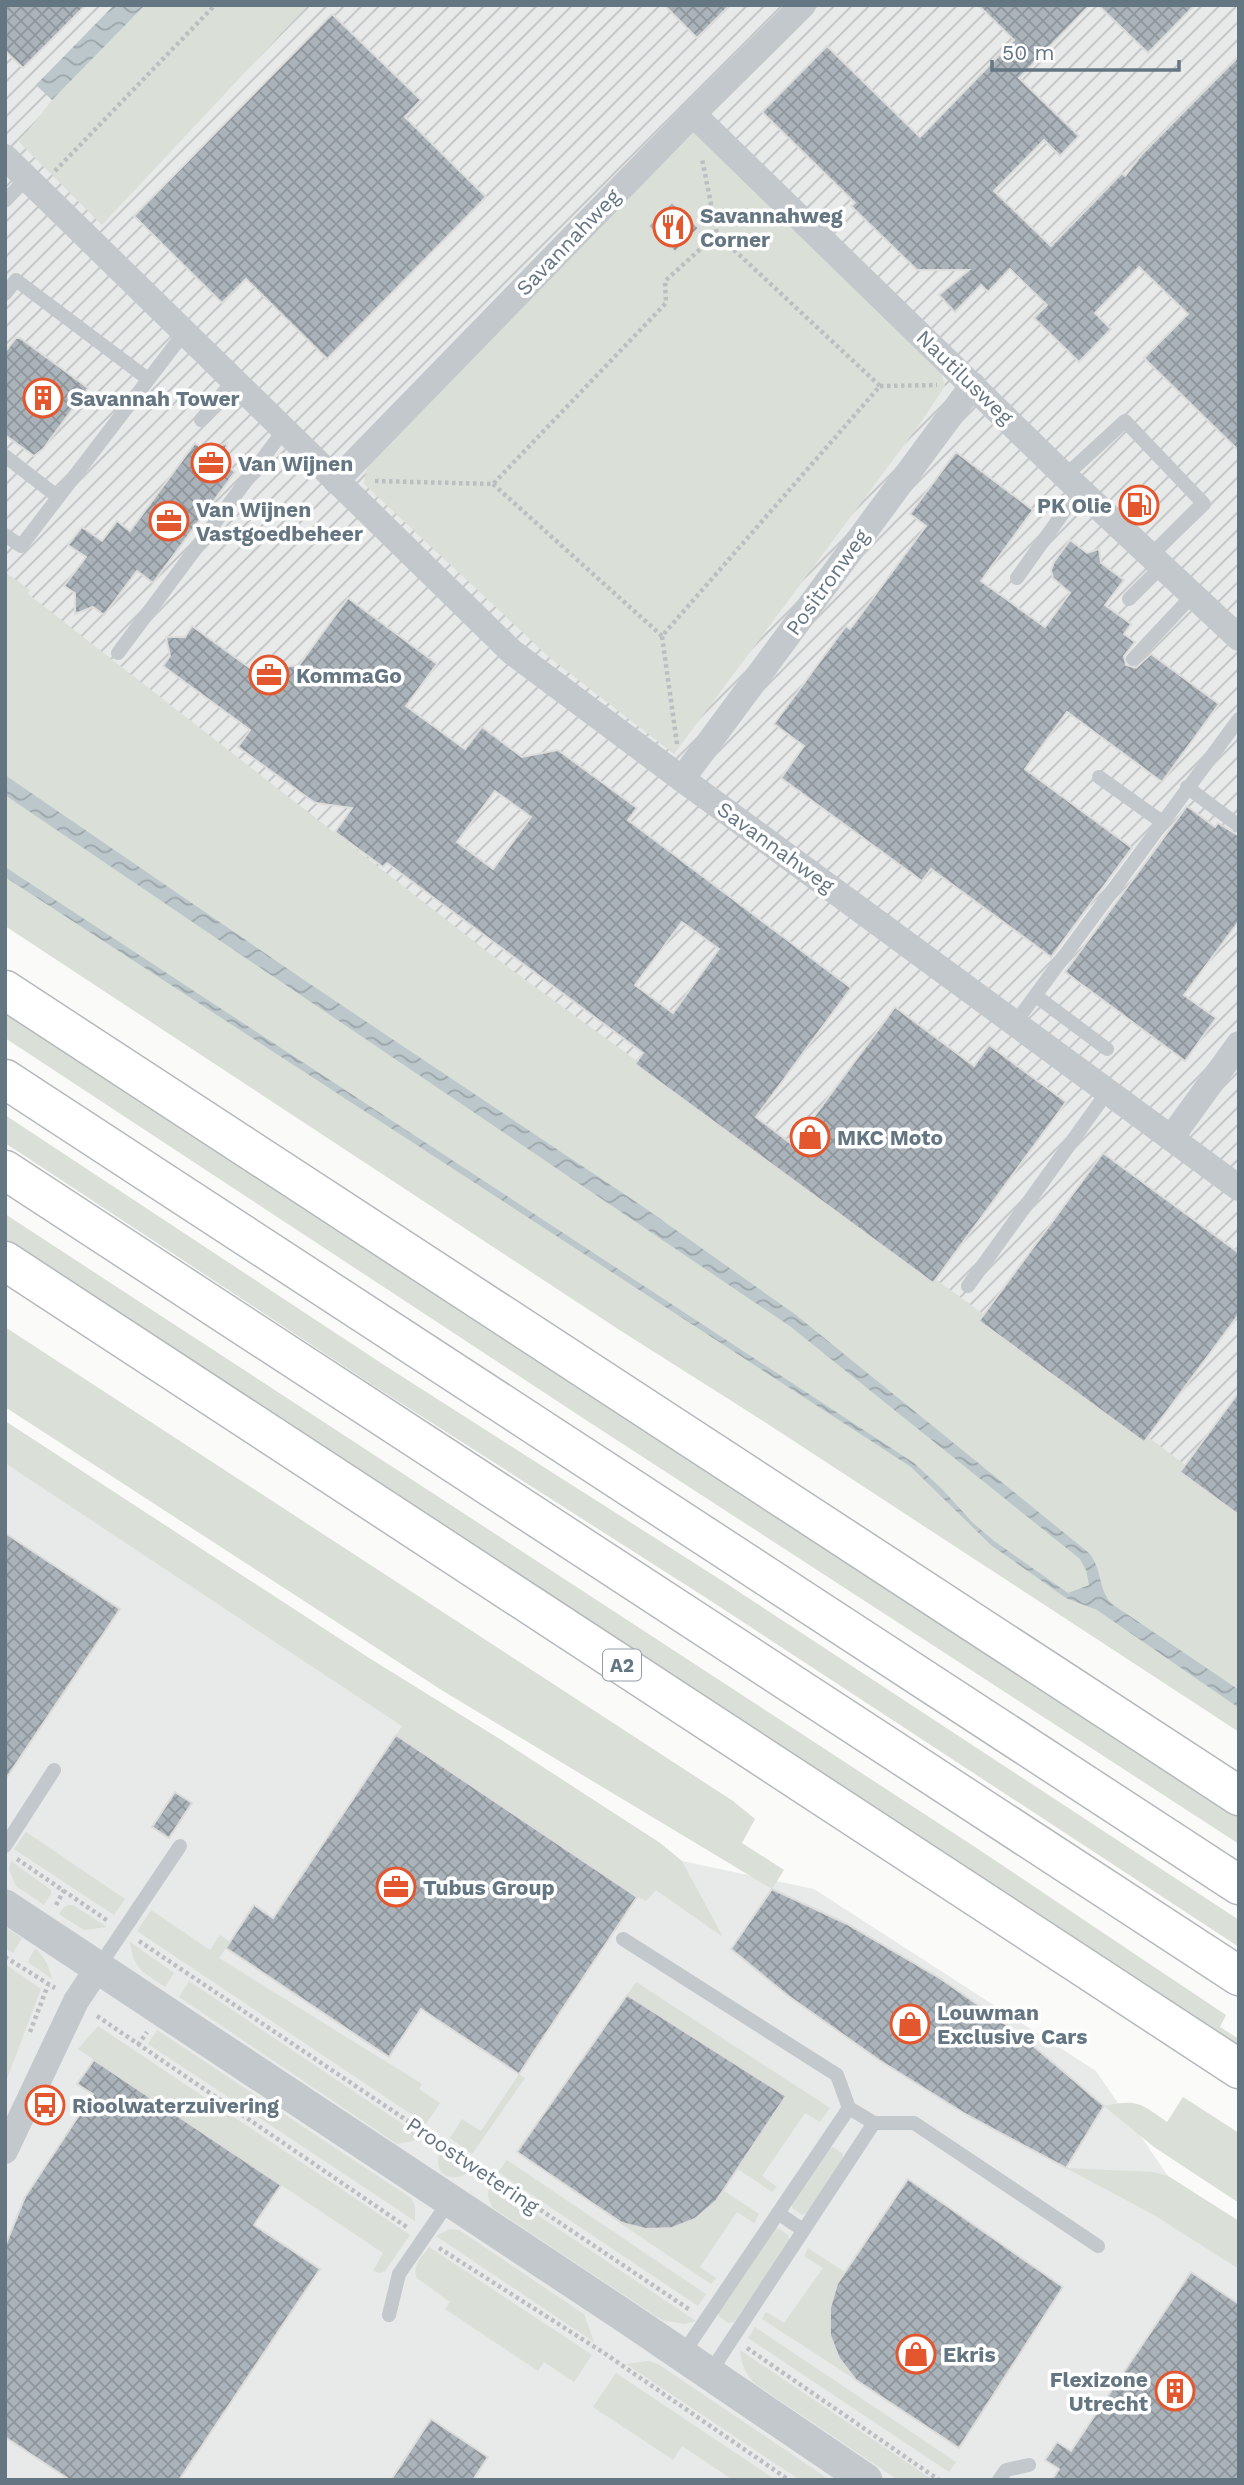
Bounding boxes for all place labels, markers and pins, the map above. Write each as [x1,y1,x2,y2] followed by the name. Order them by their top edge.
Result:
[700,203,843,252] place label: Savannahweg Corner
[652,206,694,248] restaurant icon: Savannahweg Corner
[22,377,64,419] building icon: Savannah Tower
[70,386,240,411] place label: Savannah Tower
[190,442,232,484] office icon: Van Wijnen
[238,451,353,476] place label: Van Wijnen
[1118,484,1160,526] fuel station icon: PK Olie
[1037,493,1112,518] place label: PK Olie
[196,497,363,546] place label: Van Wijnen Vastgoedbeheer
[148,500,190,542] office icon: Van Wijnen Vastgoedbeheer
[248,654,290,696] office icon: KommaGo
[296,663,402,688] place label: KommaGo
[789,1116,831,1158] shop icon: MKC Moto
[837,1125,943,1150] place label: MKC Moto
[375,1866,417,1908] office icon: Tubus Group
[423,1875,555,1900] place label: Tubus Group
[937,2000,1087,2049] place label: Louwman Exclusive Cars
[889,2003,931,2045] shop icon: Louwman Exclusive Cars
[24,2084,66,2126] bus stop icon: Rioolwaterzuivering
[72,2093,279,2118] place label: Rioolwaterzuivering
[895,2333,937,2375] shop icon: Ekris
[943,2342,996,2367] place label: Ekris
[1050,2367,1148,2416] place label: Flexizone Utrecht
[1154,2370,1196,2412] building icon: Flexizone Utrecht

